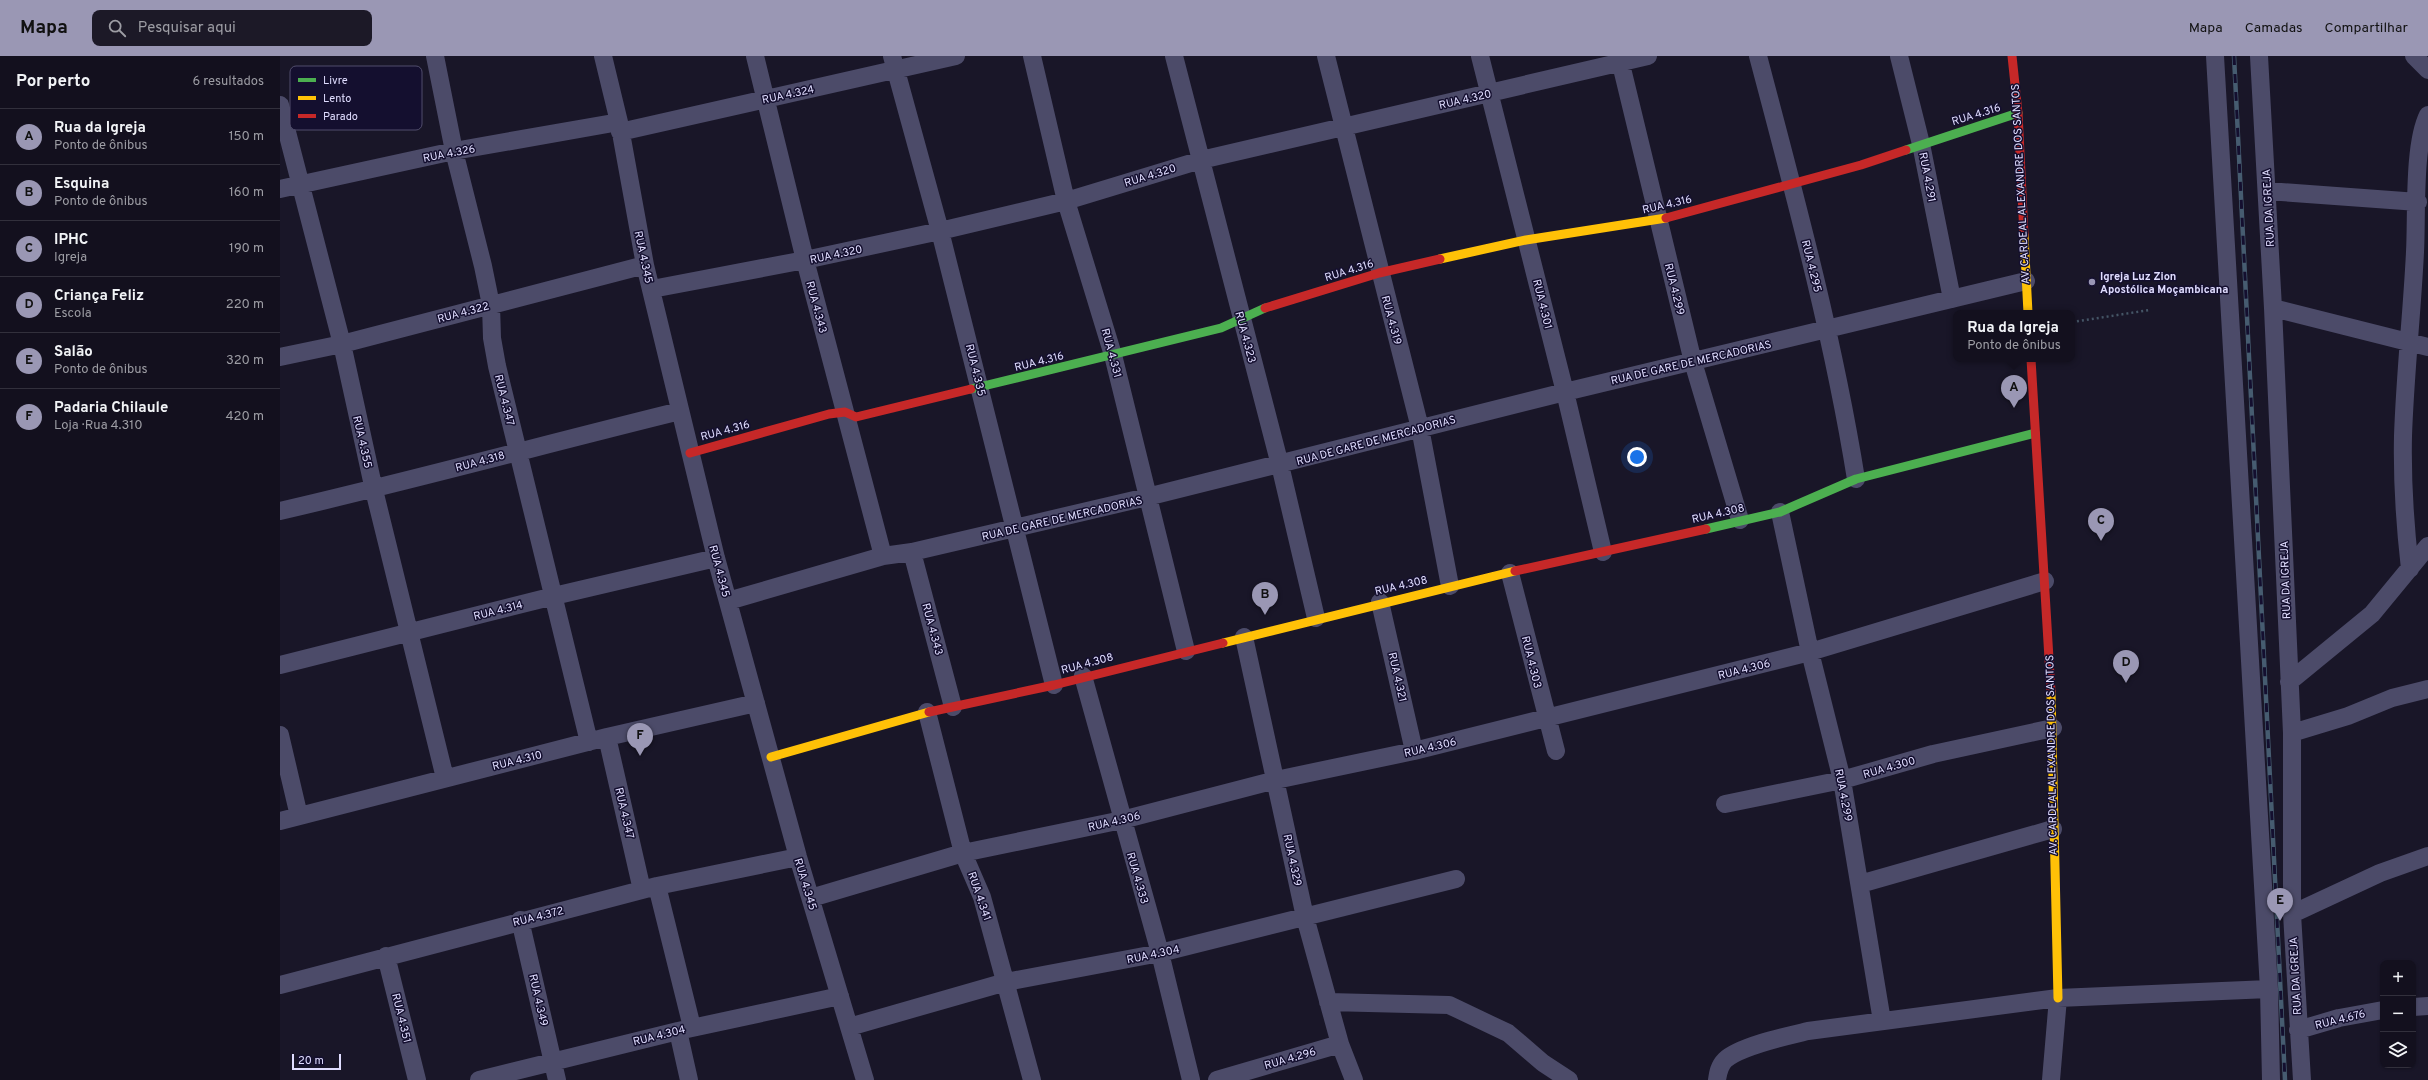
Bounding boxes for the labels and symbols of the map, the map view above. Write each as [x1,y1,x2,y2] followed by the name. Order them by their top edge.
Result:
[290,66,422,130] legend
[323,74,348,88] text: Livre
[761,83,816,107] street label: RUA 4.324
[2009,83,2033,284] street label: AV. CARDEAL ALEXANDRE DOS SANTOS
[1438,87,1493,113] street label: RUA 4.320
[323,92,351,106] text: Lento
[1950,101,2002,129] street label: RUA 4.316
[323,110,358,124] text: Parado
[422,142,477,166] street label: RUA 4.326
[1915,151,1939,203] street label: RUA 4.291
[1123,161,1178,190] street label: RUA 4.320
[2260,169,2278,247] street label: RUA DA IGREJA
[1641,192,1693,217] street label: RUA 4.316
[631,230,655,285] street label: RUA 4.345
[1798,239,1824,294] street label: RUA 4.295
[809,243,864,267] street label: RUA 4.320
[1323,257,1375,285] street label: RUA 4.316
[1661,262,1687,317] street label: RUA 4.299
[2100,270,2228,297] place label: Igreja Luz Zion Apostólica Moçambicana
[2087,277,2097,287] marker: Igreja Luz Zion Apostólica Moçambicana
[1529,278,1555,331] street label: RUA 4.301
[802,280,830,335] street label: RUA 4.343
[1378,294,1404,346] street label: RUA 4.319
[436,299,491,327] street label: RUA 4.322
[1231,310,1259,365] street label: RUA 4.323
[1098,327,1124,379] street label: RUA 4.331
[1610,338,1773,388] street label: RUA DE GARE DE MERCADORIAS
[962,343,988,398] street label: RUA 4.335
[1013,349,1065,375] street label: RUA 4.316
[491,373,517,428] street label: RUA 4.347
[2001,375,2027,408] pin: A
[1295,413,1458,469] street label: RUA DE GARE DE MERCADORIAS
[349,415,375,470] street label: RUA 4.355
[699,418,751,444] street label: RUA 4.316
[1627,447,1647,467] your location
[454,449,507,475] street label: RUA 4.318
[981,494,1144,544] street label: RUA DE GARE DE MERCADORIAS
[1691,501,1746,527] street label: RUA 4.308
[2088,508,2114,541] pin: C
[2278,541,2294,619] street label: RUA DA IGREJA
[705,544,733,599] street label: RUA 4.345
[1374,573,1429,599] street label: RUA 4.308
[1252,582,1278,615] pin: B
[472,598,525,624] street label: RUA 4.314
[918,602,946,657] street label: RUA 4.343
[1518,635,1544,690] street label: RUA 4.303
[1060,650,1115,678] street label: RUA 4.308
[2113,650,2139,683] pin: D
[1385,651,1410,703] street label: RUA 4.321
[2043,655,2061,855] street label: AV. CARDEAL ALEXANDRE DOS SANTOS
[1717,657,1772,683] street label: RUA 4.306
[627,723,653,756] pin: F
[1403,735,1458,761] street label: RUA 4.306
[491,748,544,774] street label: RUA 4.310
[1861,754,1917,782] street label: RUA 4.300
[1831,768,1855,823] street label: RUA 4.299
[611,786,637,841] street label: RUA 4.347
[1087,809,1142,835] street label: RUA 4.306
[1280,833,1304,888] street label: RUA 4.329
[1123,851,1151,906] street label: RUA 4.333
[791,857,820,912] street label: RUA 4.345
[964,870,994,923] street label: RUA 4.341
[2267,888,2293,921] pin: E
[511,904,565,930] street label: RUA 4.372
[2287,937,2305,1015] street label: RUA DA IGREJA
[1126,943,1181,967] street label: RUA 4.304
[525,973,551,1028] street label: RUA 4.349
[388,992,414,1045] street label: RUA 4.351
[2314,1007,2367,1033] street label: RUA 4.676
[632,1023,687,1049] street label: RUA 4.304
[1263,1045,1318,1073] street label: RUA 4.296
[292,1052,341,1071] scale bar

